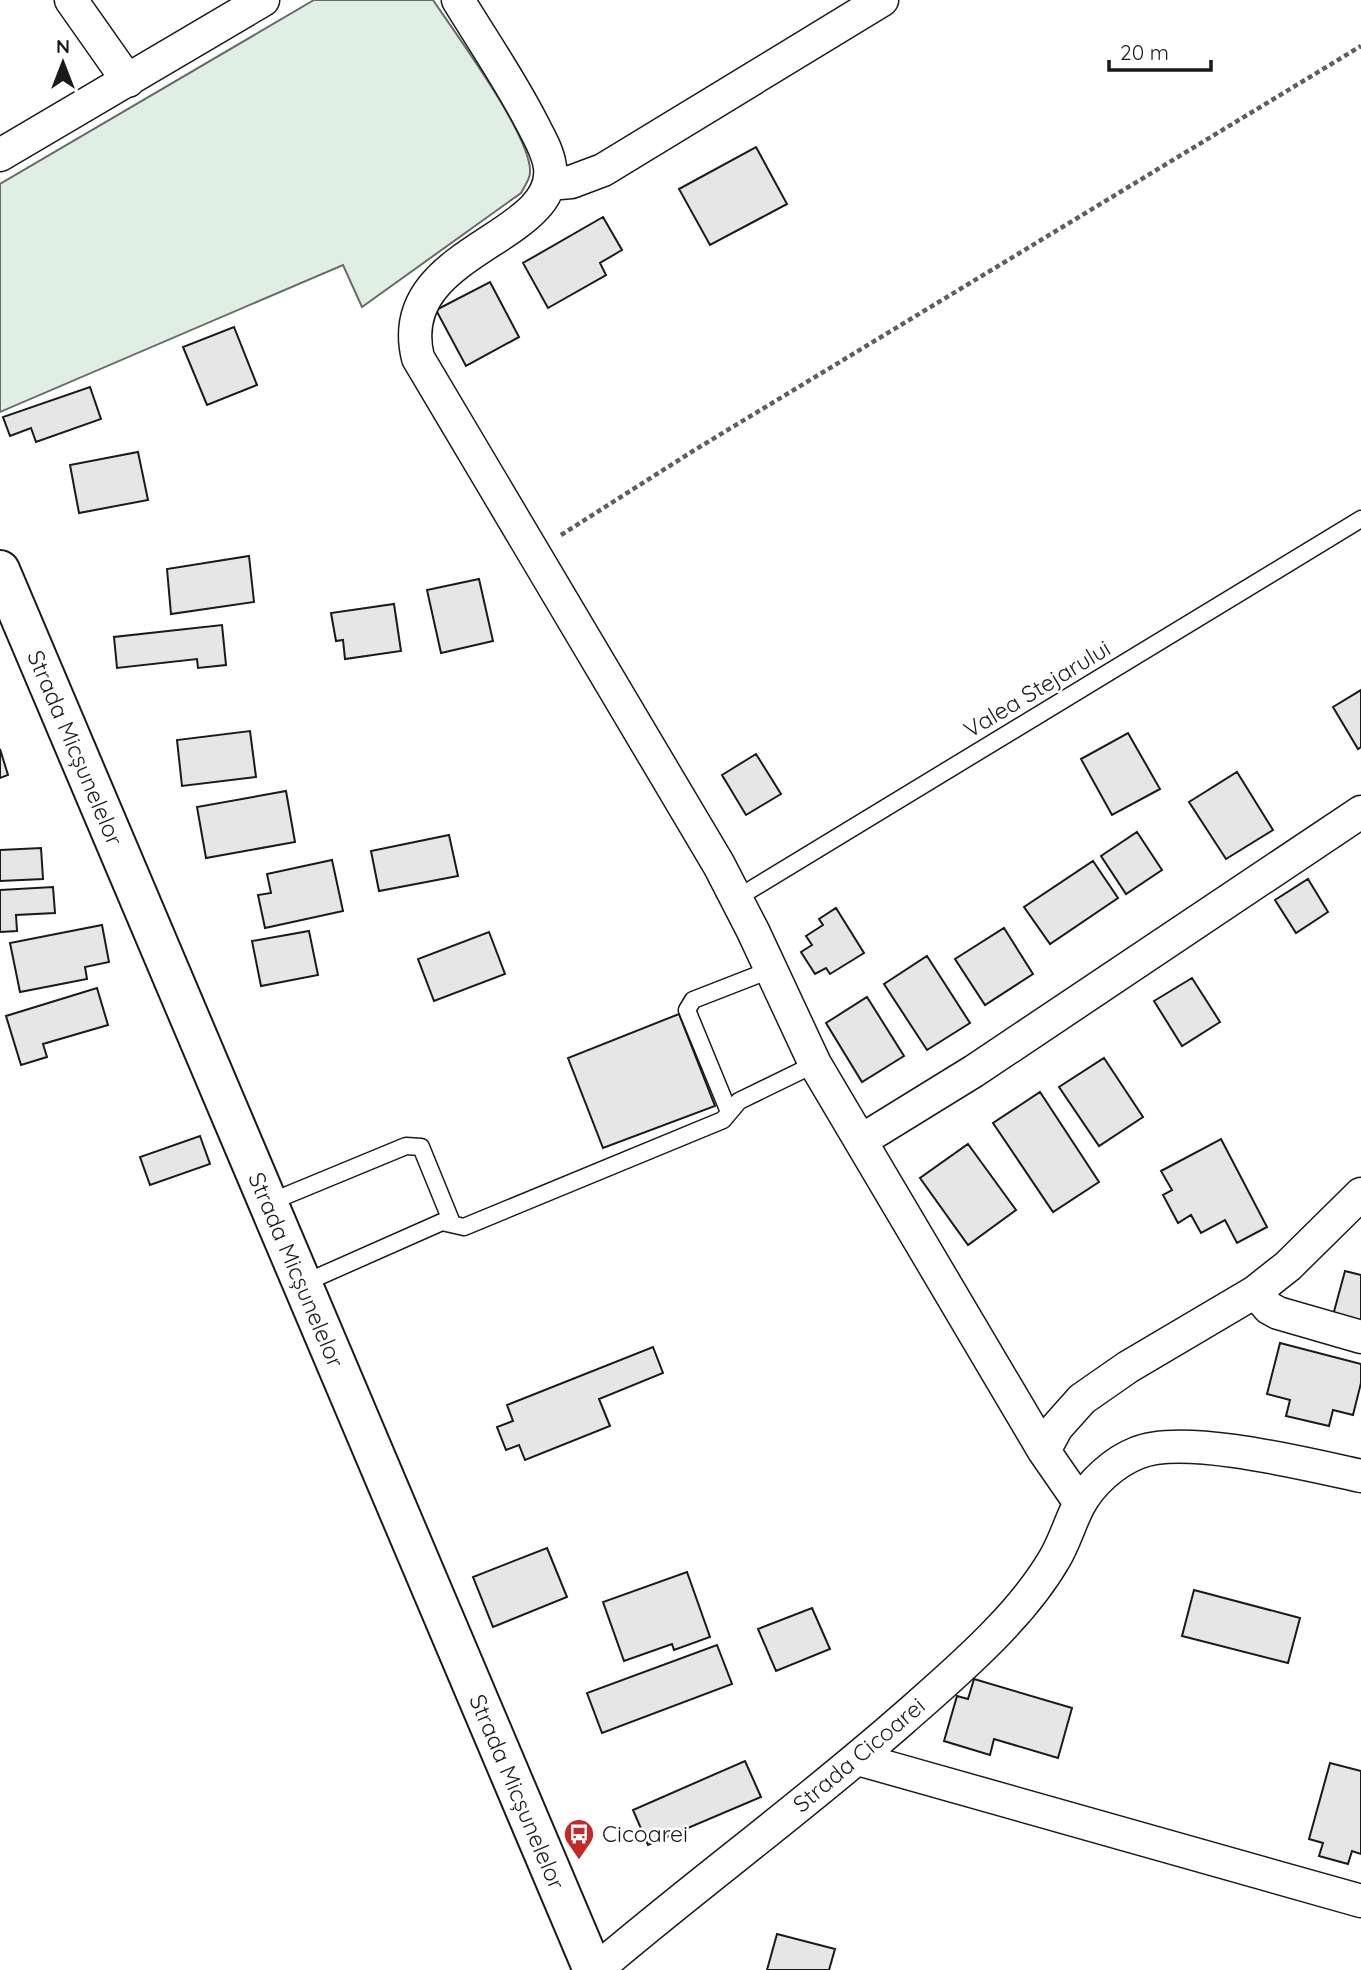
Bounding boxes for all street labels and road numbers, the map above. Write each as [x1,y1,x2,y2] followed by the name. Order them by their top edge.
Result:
[958,633,1115,744] street label: Valea Stejarului
[21,646,130,850] street label: Strada Micșunelelor
[242,1168,351,1372] street label: Strada Micșunelelor
[463,1690,572,1894] street label: Strada Micșunelelor
[787,1691,931,1818] street label: Strada Cicoarei

